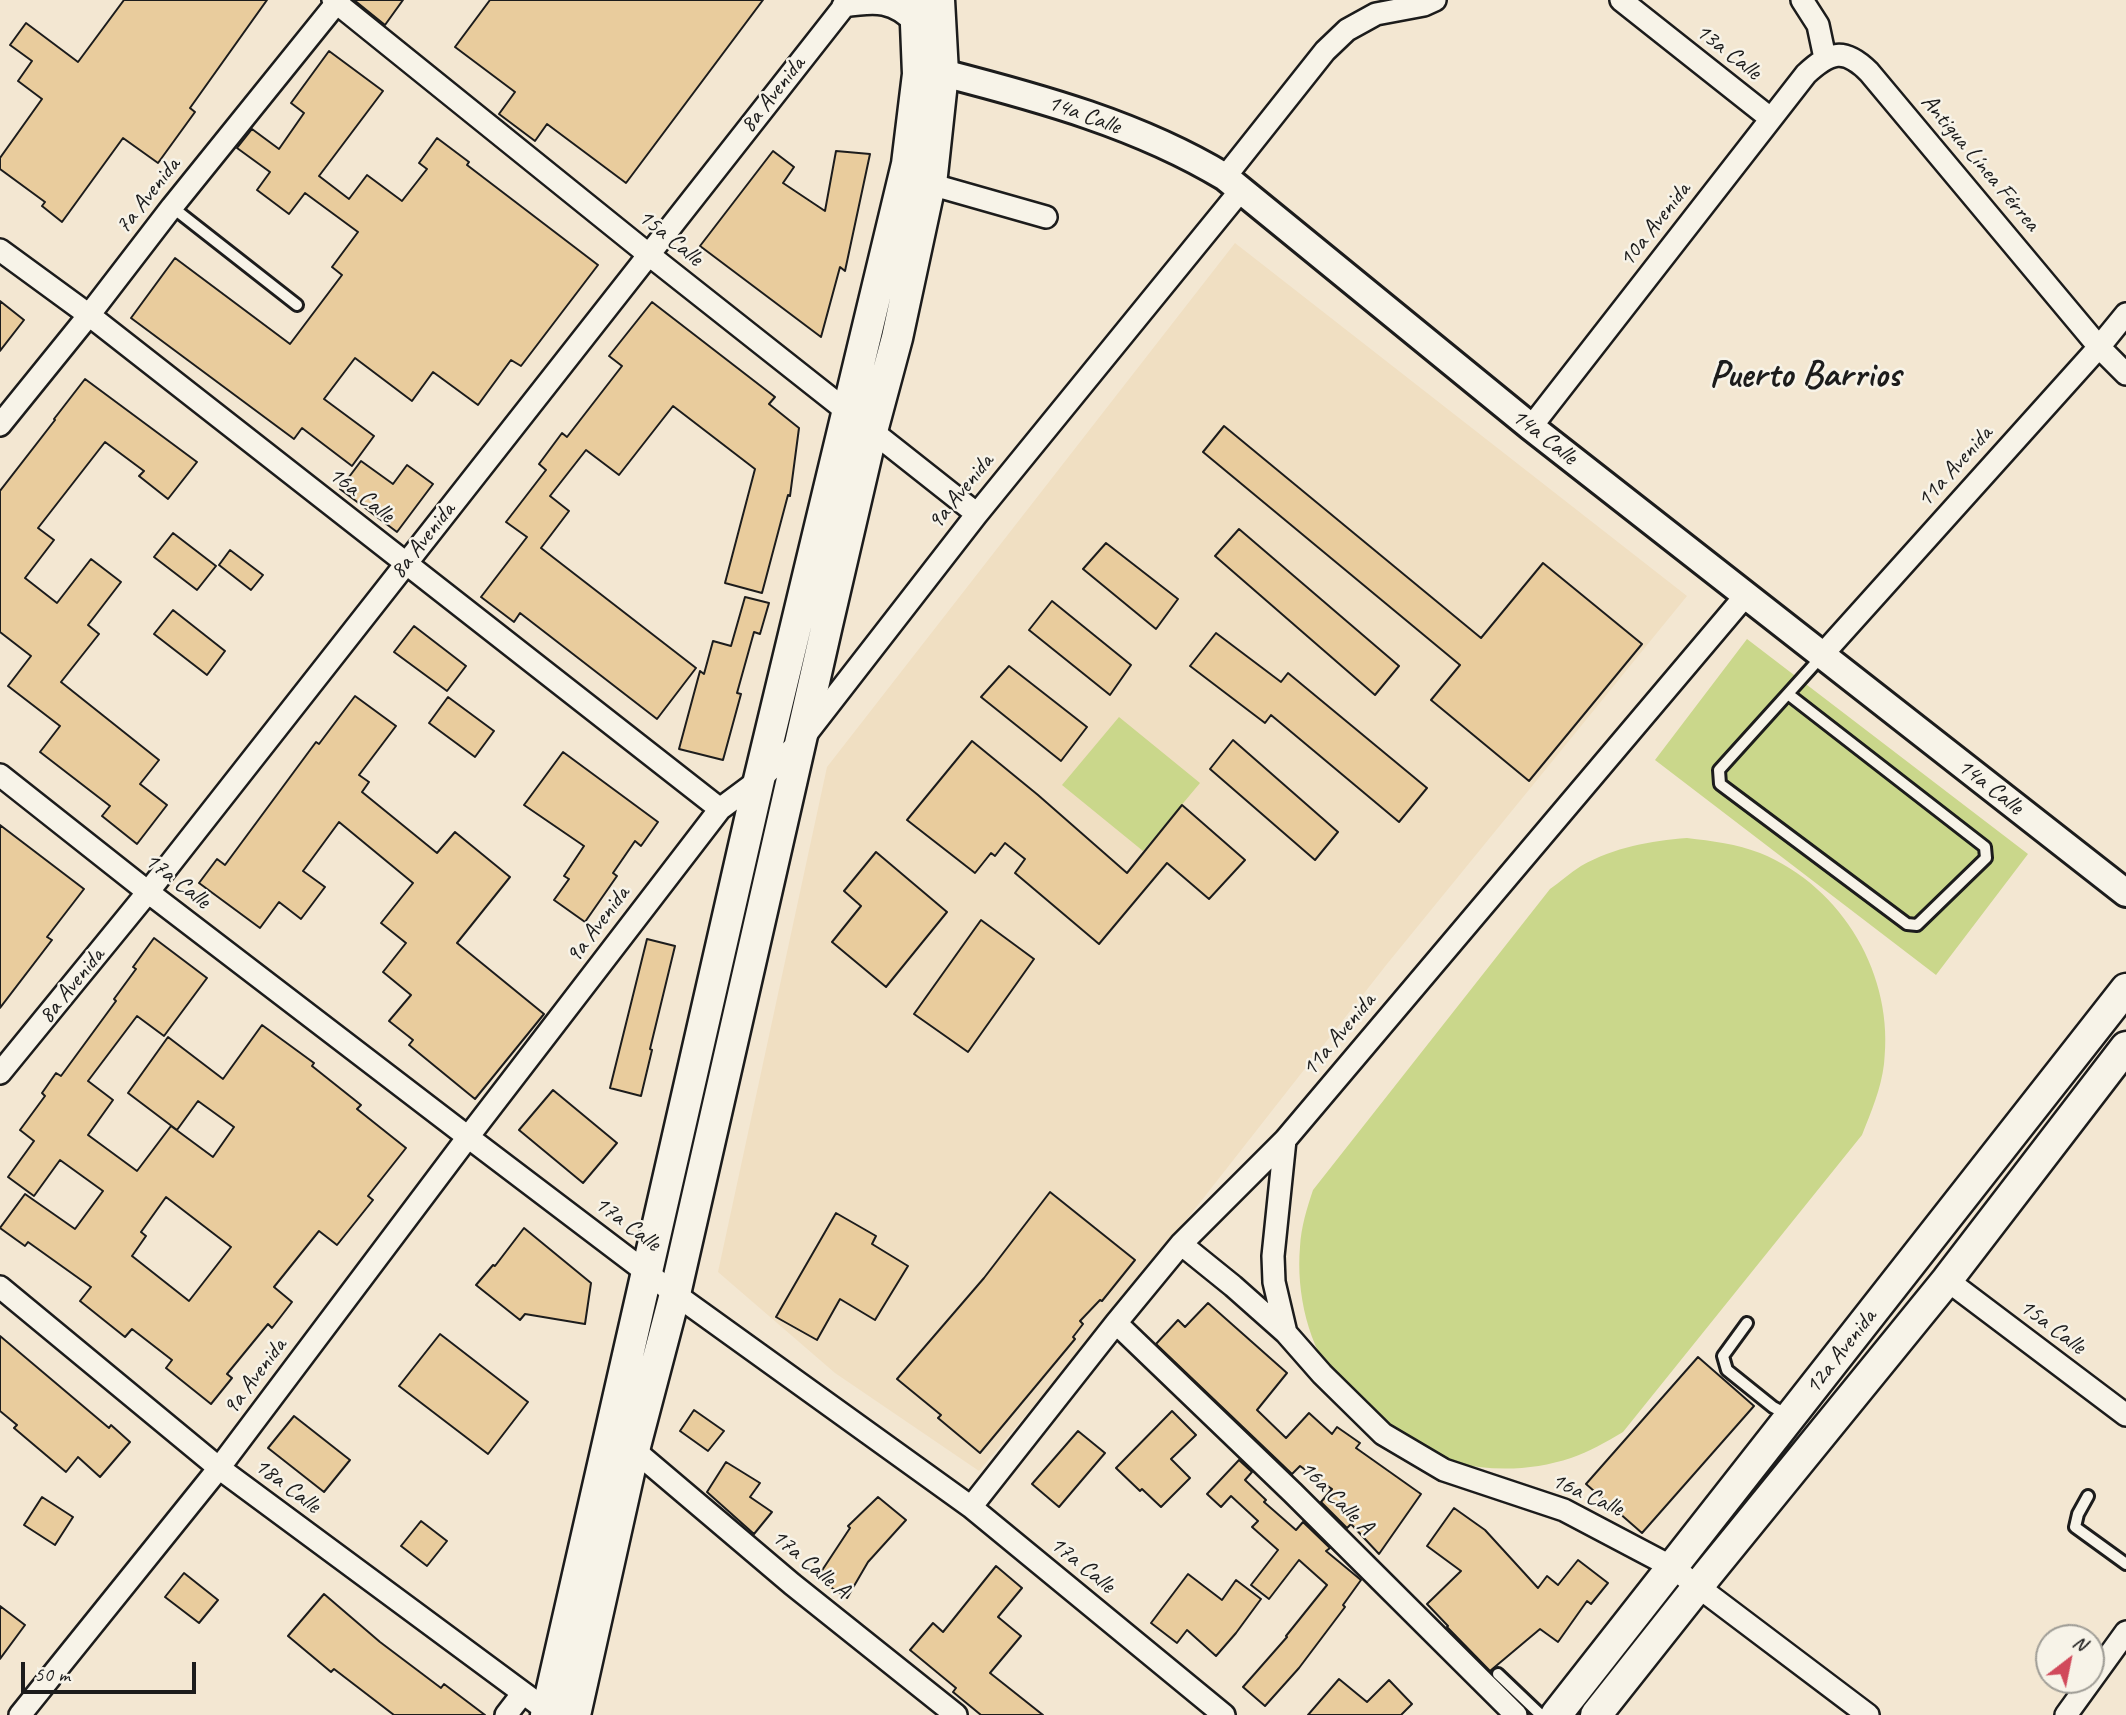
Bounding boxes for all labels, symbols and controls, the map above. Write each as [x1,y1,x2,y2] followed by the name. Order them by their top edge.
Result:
[1689,17,1767,87] street label: 13a Calle
[734,51,812,139] street label: 8a Avenida
[1044,89,1124,141] street label: 14a Calle
[1914,89,2046,237] street label: Antigua Línea Férrea
[109,152,187,240] street label: 7a Avenida
[1613,177,1697,273] street label: 10a Avenida
[632,203,708,273] street label: 15a Calle
[1709,353,1901,399] district label: Puerto Barrios
[1505,402,1583,472] street label: 14a Calle
[1911,420,1999,514] street label: 11a Avenida
[922,448,1000,536] street label: 9a Avenida
[322,460,400,530] street label: 16a Calle
[384,497,462,585] street label: 8a Avenida
[1951,752,2029,822] street label: 14a Calle
[138,846,216,916] street label: 17a Calle
[560,881,636,969] street label: 9a Avenida
[33,942,111,1030] street label: 8a Avenida
[1296,987,1382,1083] street label: 11a Avenida
[588,1190,666,1258] street label: 17a Calle
[2013,1293,2091,1361] street label: 15a Calle
[1799,1304,1883,1400] street label: 12a Avenida
[217,1333,293,1421] street label: 9a Avenida
[248,1452,326,1520] street label: 18a Calle
[1293,1455,1379,1541] street label: 16a Calle A
[1547,1466,1627,1524] street label: 16a Calle
[765,1523,855,1605] street label: 17a Calle A
[1044,1530,1120,1600] street label: 17a Calle
[2035,1624,2105,1694] north arrow
[2069,1630,2091,1656] text: N
[24,1648,200,1692] scale bar
[34,1661,70,1687] text: 50 m

